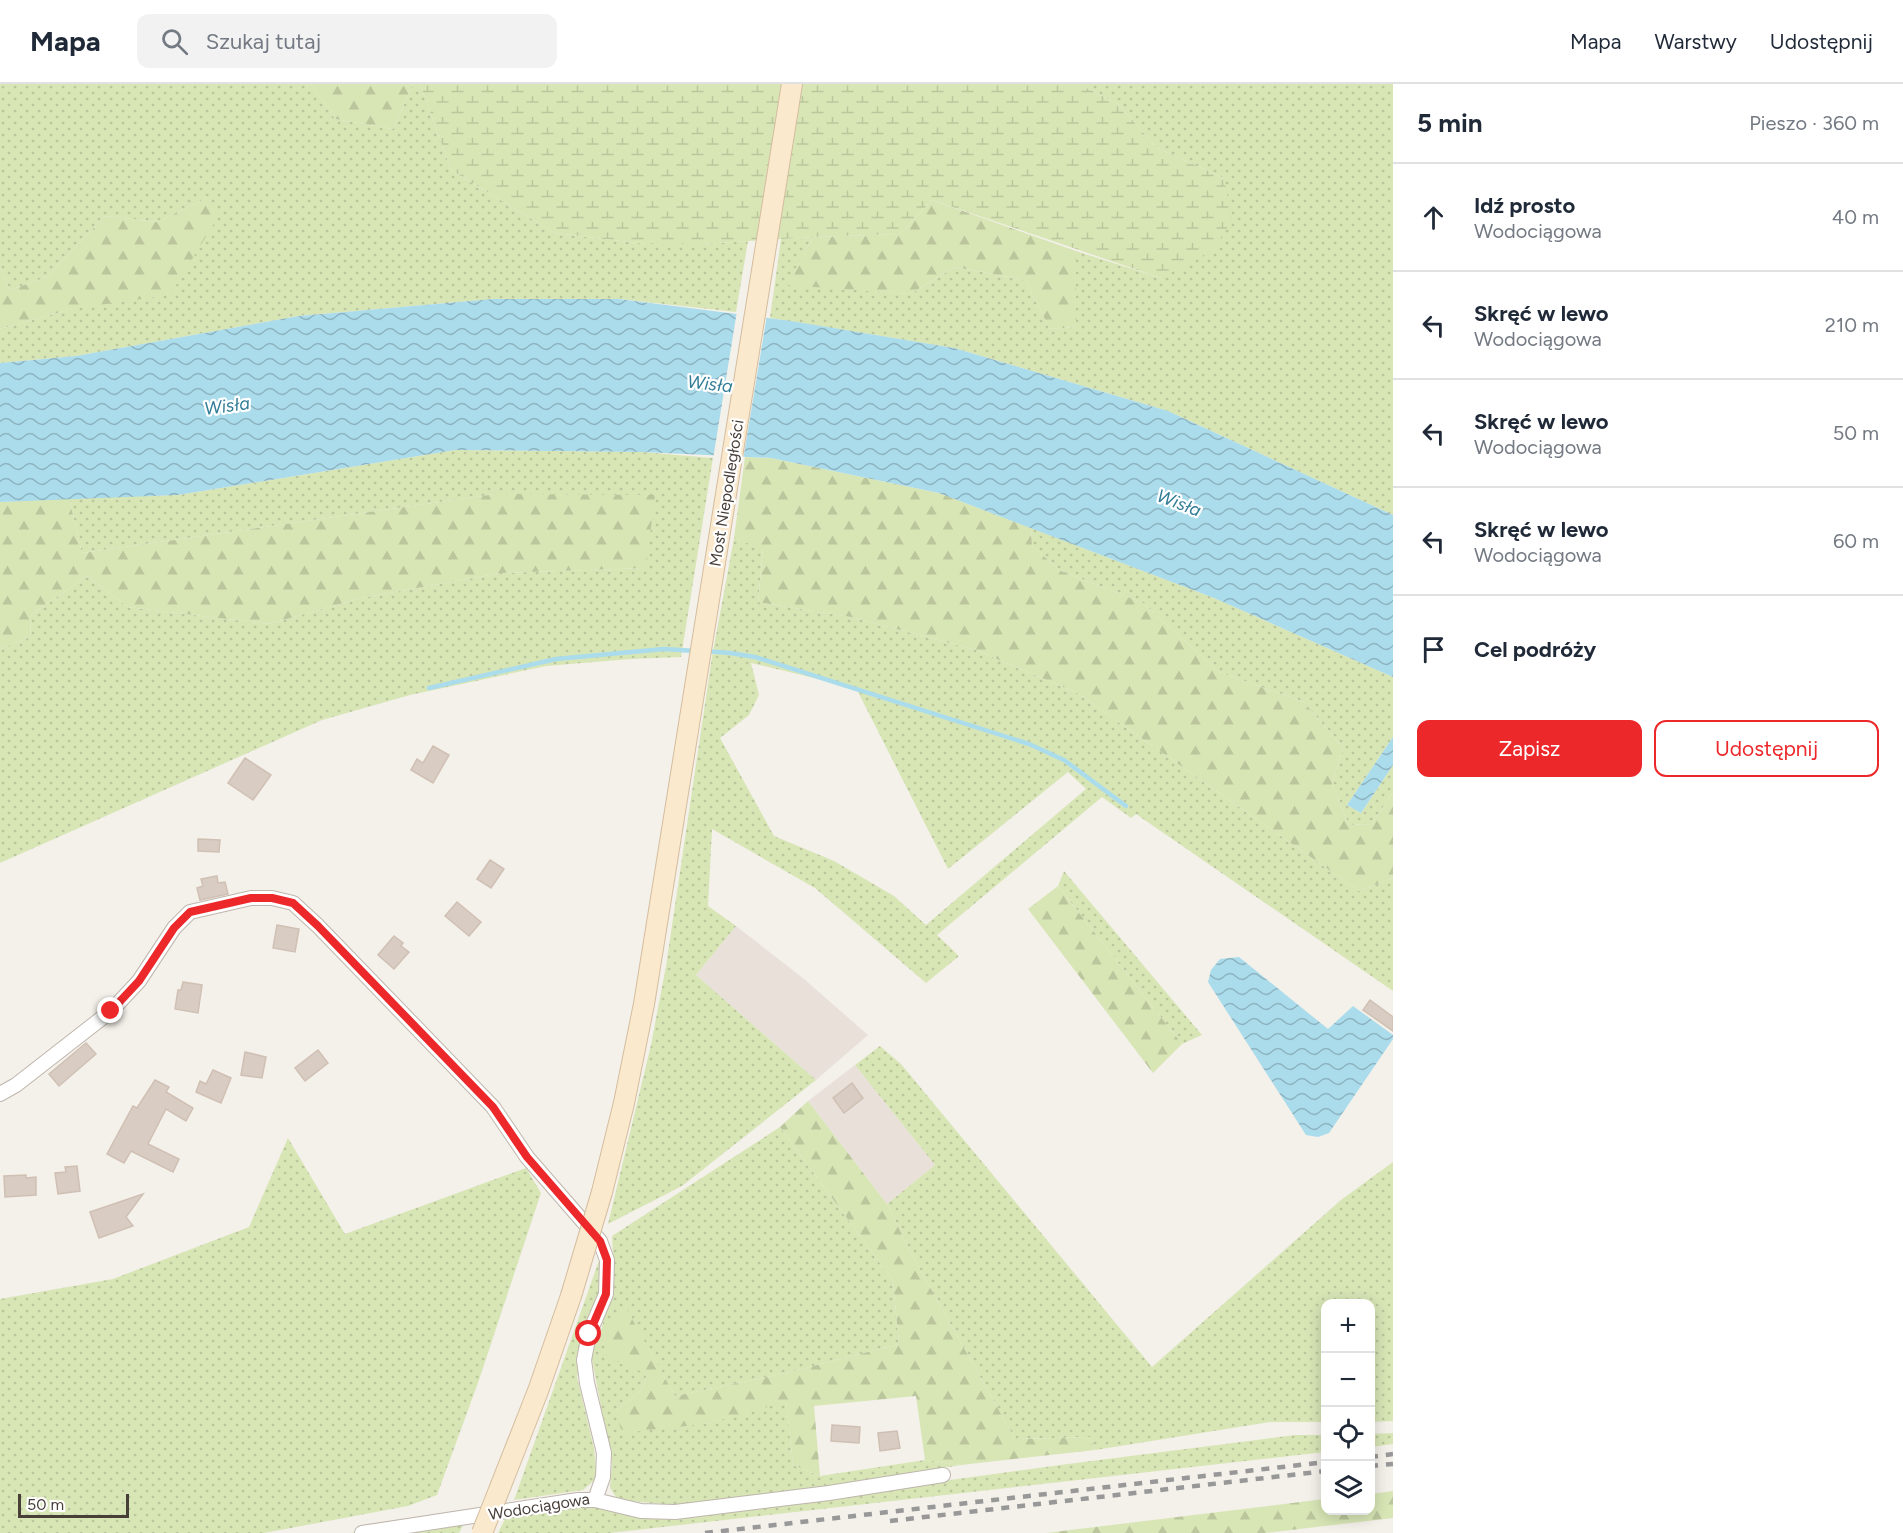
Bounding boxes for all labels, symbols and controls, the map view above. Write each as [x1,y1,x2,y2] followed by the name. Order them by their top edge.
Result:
[137,14,557,68] search box
[30,24,101,58] text: Mapa
[158,25,191,58] icon: search
[206,28,321,55] text: Szukaj tutaj
[1570,29,1621,54] text: Mapa
[1654,29,1737,54] text: Warstwy
[1770,29,1873,54] text: Udostępnij
[1417,107,1483,139] text: 5 min
[1749,111,1879,135] text: Pieszo · 360 m
[1474,192,1575,219] text: Idź prosto
[1417,201,1450,234] icon: ahead
[1832,205,1879,229] text: 40 m
[1474,219,1602,243] text: Wodociągowa
[1474,300,1609,327] text: Skręć w lewo
[1417,309,1450,342] icon: left
[1825,313,1879,337] text: 210 m
[1474,327,1602,351] text: Wodociągowa
[686,371,734,397] water label: Wisła
[203,392,252,420] water label: Wisła
[1474,408,1609,435] text: Skręć w lewo
[1417,417,1450,450] icon: left
[705,418,747,568] street label: Most Niepodległości
[1833,421,1879,445] text: 50 m
[1474,435,1602,459] text: Wodociągowa
[1154,485,1205,522] water label: Wisła
[1474,516,1609,543] text: Skręć w lewo
[1417,525,1450,558] icon: left
[1833,529,1879,553] text: 60 m
[1474,543,1602,567] text: Wodociągowa
[1417,633,1450,666] icon: arrive
[1474,636,1596,663] text: Cel podróży
[1417,720,1642,777] button: Zapisz
[1654,720,1879,777] button: Udostępnij
[97,997,123,1023] route end
[1321,1299,1375,1515] map controls
[1321,1299,1375,1353] button: +
[575,1320,601,1346] route start
[1321,1353,1375,1407] button: −
[1321,1407,1375,1461] button: locate
[1321,1461,1375,1515] button: layers
[487,1489,591,1524] street label: Wodociągowa
[18,1491,129,1518] scale bar
[27,1495,64,1514] text: 50 m

